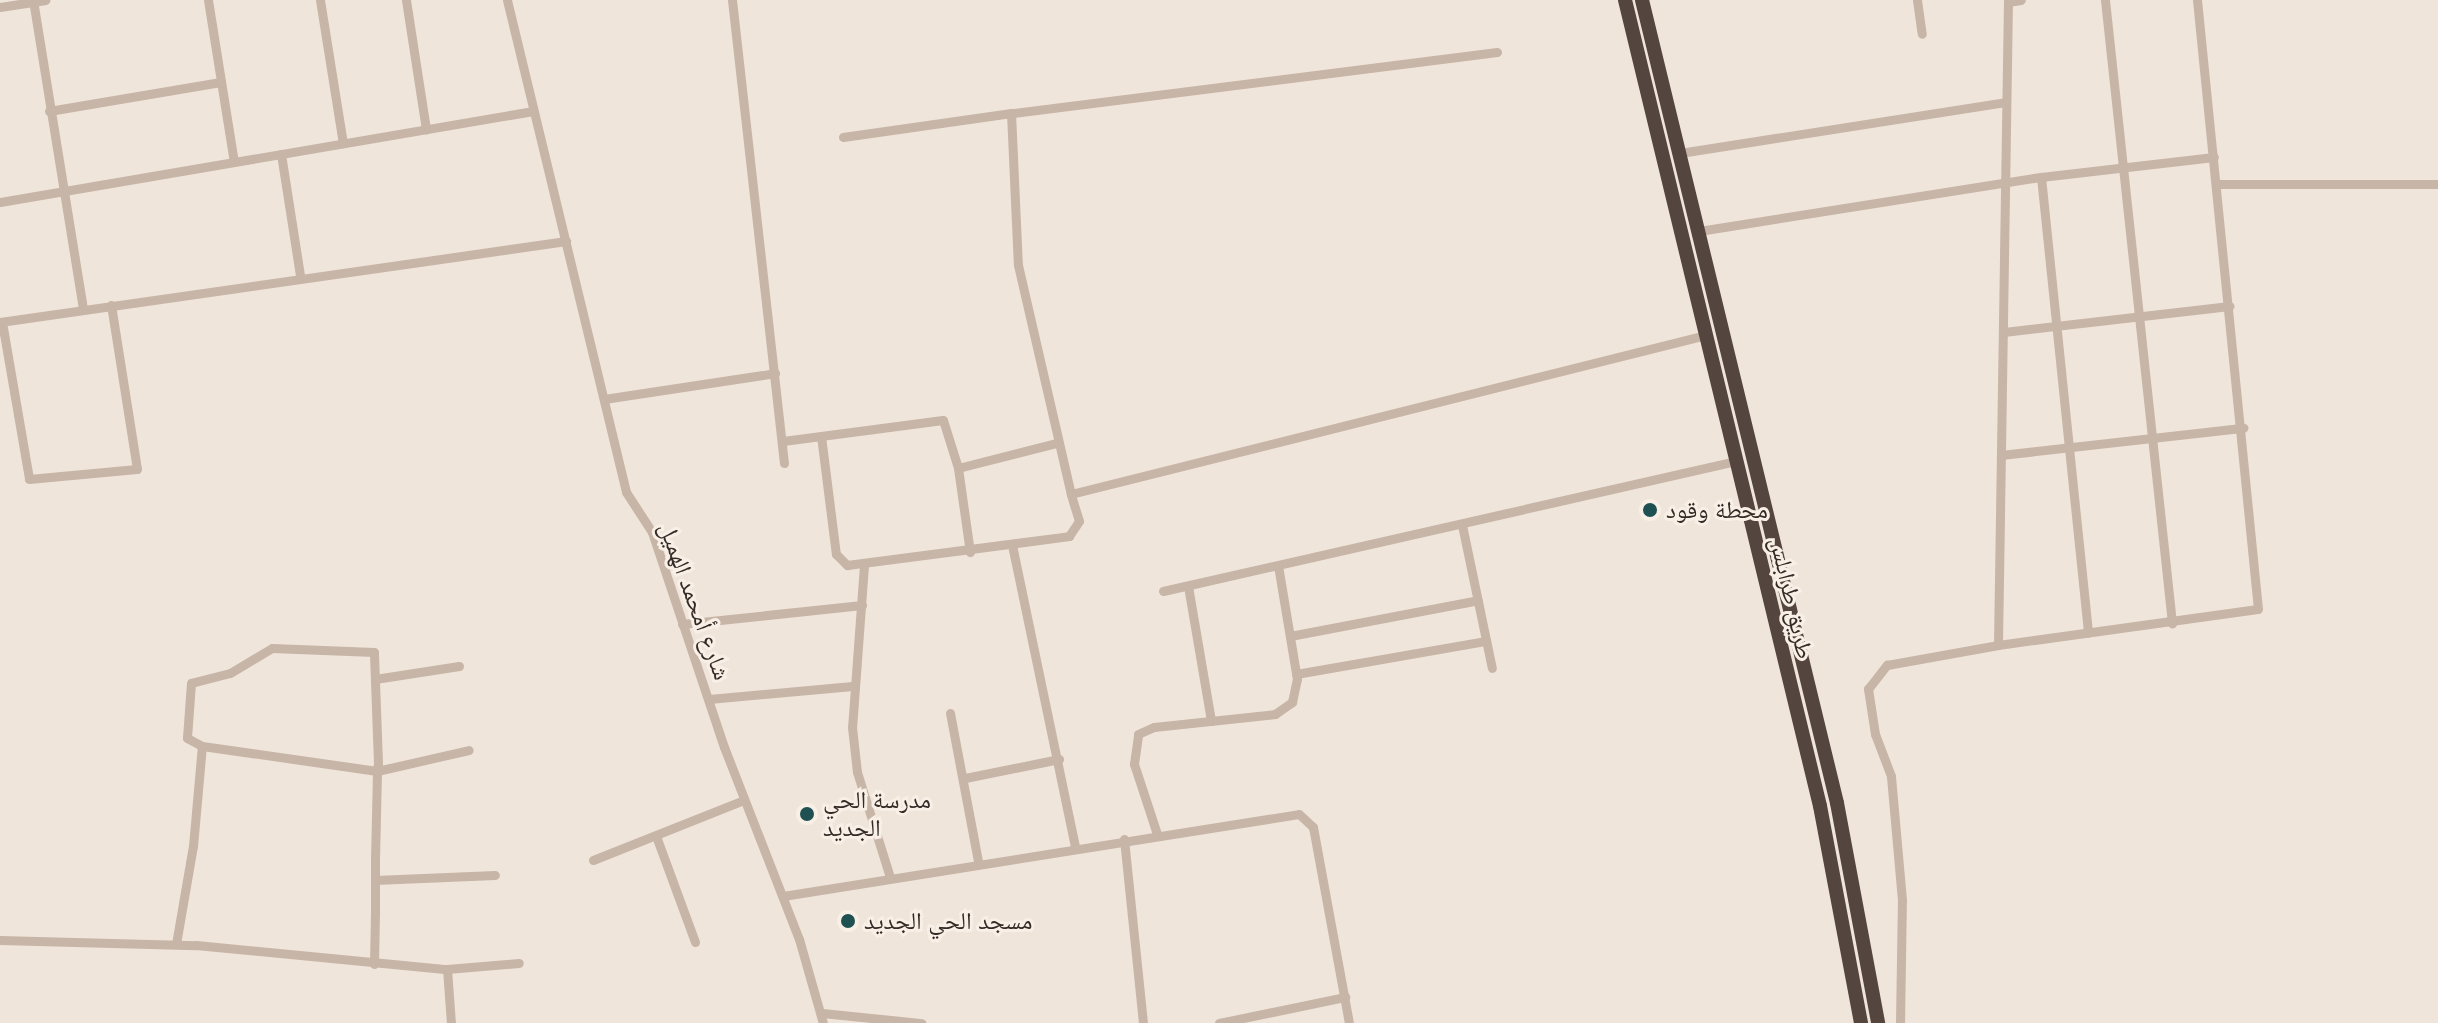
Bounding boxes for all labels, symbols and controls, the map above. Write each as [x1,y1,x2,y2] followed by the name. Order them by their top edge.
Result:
[1666,496,1768,524] place label: محطة وقود
[1641,501,1659,519] marker: محطة وقود
[653,518,737,684] street label: شارع أمحمد الهميل
[1764,534,1820,662] street label: طريق طرابلس
[823,786,931,842] place label: مدرسة الحي الجديد
[798,805,816,823] marker: مدرسة الحي الجديد
[864,907,1032,935] place label: مسجد الحي الجديد
[839,912,857,930] marker: مسجد الحي الجديد

